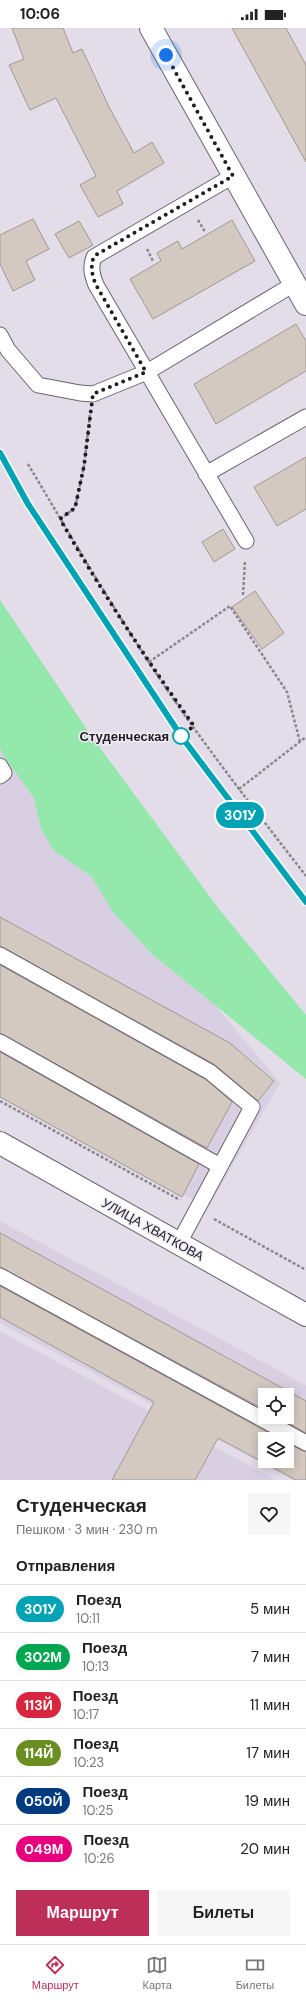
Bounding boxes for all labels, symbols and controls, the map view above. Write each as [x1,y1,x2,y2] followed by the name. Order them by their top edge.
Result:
[20,4,60,24] text: 10:06
[156,45,176,65] your location
[172,727,190,745] marker: Студенческая
[80,728,169,745] place label: Студенческая
[212,802,268,828] line badge: 301У
[224,806,256,824] text: 301У
[99,1194,207,1265] street label: УЛИЦА ХВАТКОВА
[258,1388,294,1468] map controls
[258,1388,294,1424] button: locate
[258,1432,294,1468] button: layers
[16,1493,147,1518] text: Студенческая
[248,1493,290,1535] button: heart
[16,1521,158,1538] text: Пешком · 3 мин · 230 m
[16,1556,115,1576] text: Отправления
[76,1590,121,1610] text: Поезд
[250,1599,290,1619] text: 5 мин
[24,1600,56,1618] text: 301У
[76,1610,100,1627] text: 10:11
[82,1638,127,1658] text: Поезд
[251,1647,290,1667] text: 7 мин
[24,1648,62,1666] text: 302М
[82,1658,109,1675] text: 10:13
[73,1686,118,1706] text: Поезд
[250,1695,290,1715] text: 11 мин
[24,1696,53,1714] text: 113Й
[73,1706,99,1723] text: 10:17
[73,1734,119,1754] text: Поезд
[246,1743,290,1763] text: 17 мин
[24,1744,53,1762] text: 114Й
[73,1754,104,1771] text: 10:23
[82,1782,128,1802] text: Поезд
[245,1791,290,1811] text: 19 мин
[24,1792,62,1810] text: 050Й
[82,1802,113,1819] text: 10:25
[84,1830,129,1850] text: Поезд
[240,1839,290,1859] text: 20 мин
[24,1840,64,1858] text: 049М
[84,1850,115,1867] text: 10:26
[16,1890,149,1936] button: Маршрут
[157,1890,290,1936] button: Билеты
[32,1954,79,1992] tab: Маршрут
[142,1954,172,1992] tab: Карта
[236,1954,274,1992] tab: Билеты

